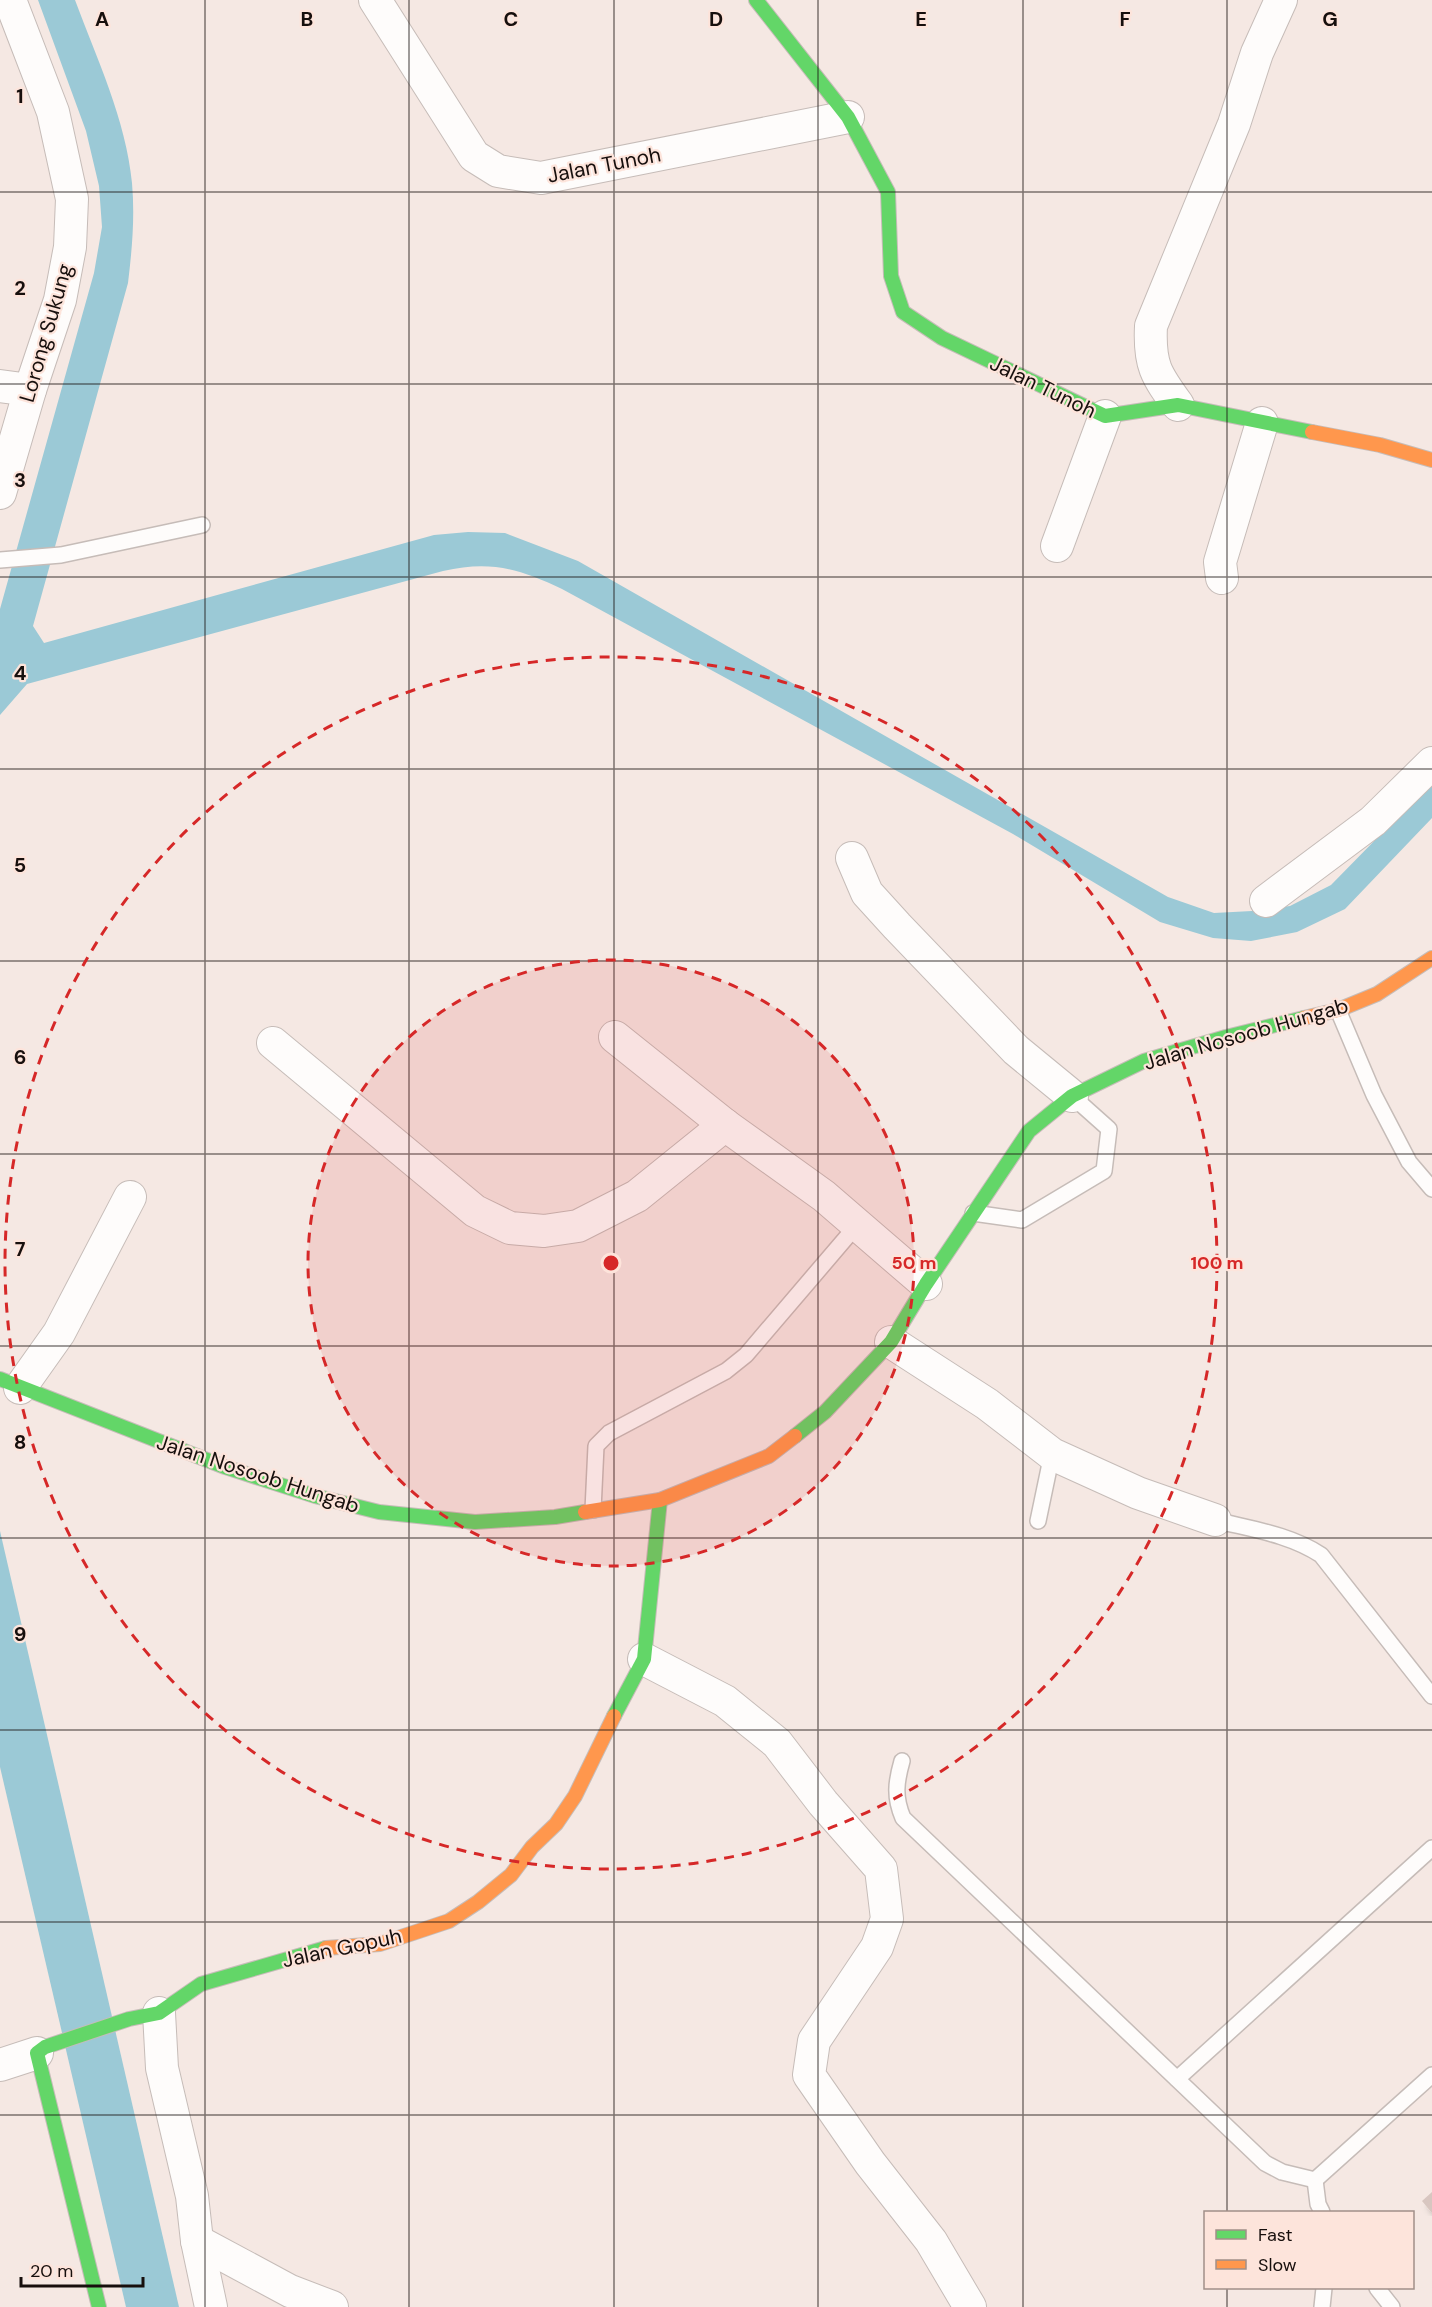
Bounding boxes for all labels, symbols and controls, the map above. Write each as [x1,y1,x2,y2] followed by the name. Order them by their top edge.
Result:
[95,6,109,32] text: A
[301,6,313,32] text: B
[504,6,518,32] text: C
[709,6,723,32] text: D
[915,6,927,32] text: E
[1119,6,1131,32] text: F
[1322,6,1338,32] text: G
[16,83,24,109] text: 1
[545,140,663,190] street label: Jalan Tunoh
[13,260,79,406] street label: Lorong Sukung
[14,275,26,301] text: 2
[985,349,1101,425] street label: Jalan Tunoh
[14,467,26,493] text: 3
[14,660,27,686] text: 4
[14,852,26,878] text: 5
[1140,991,1352,1077] street label: Jalan Nosoob Hungab
[14,1044,26,1070] text: 6
[15,1236,26,1262] text: 7
[891,1251,937,1275] text: 50 m
[1190,1251,1244,1275] text: 100 m
[601,1253,621,1273] centre of rings
[153,1428,363,1520] street label: Jalan Nosoob Hungab
[14,1429,26,1455] text: 8
[14,1621,26,1647] text: 9
[280,1922,404,1974] street label: Jalan Gopuh
[1204,2211,1414,2289] legend
[1258,2223,1293,2247] text: Fast
[21,2250,142,2288] scale bar
[1258,2253,1297,2277] text: Slow
[30,2259,73,2283] text: 20 m

